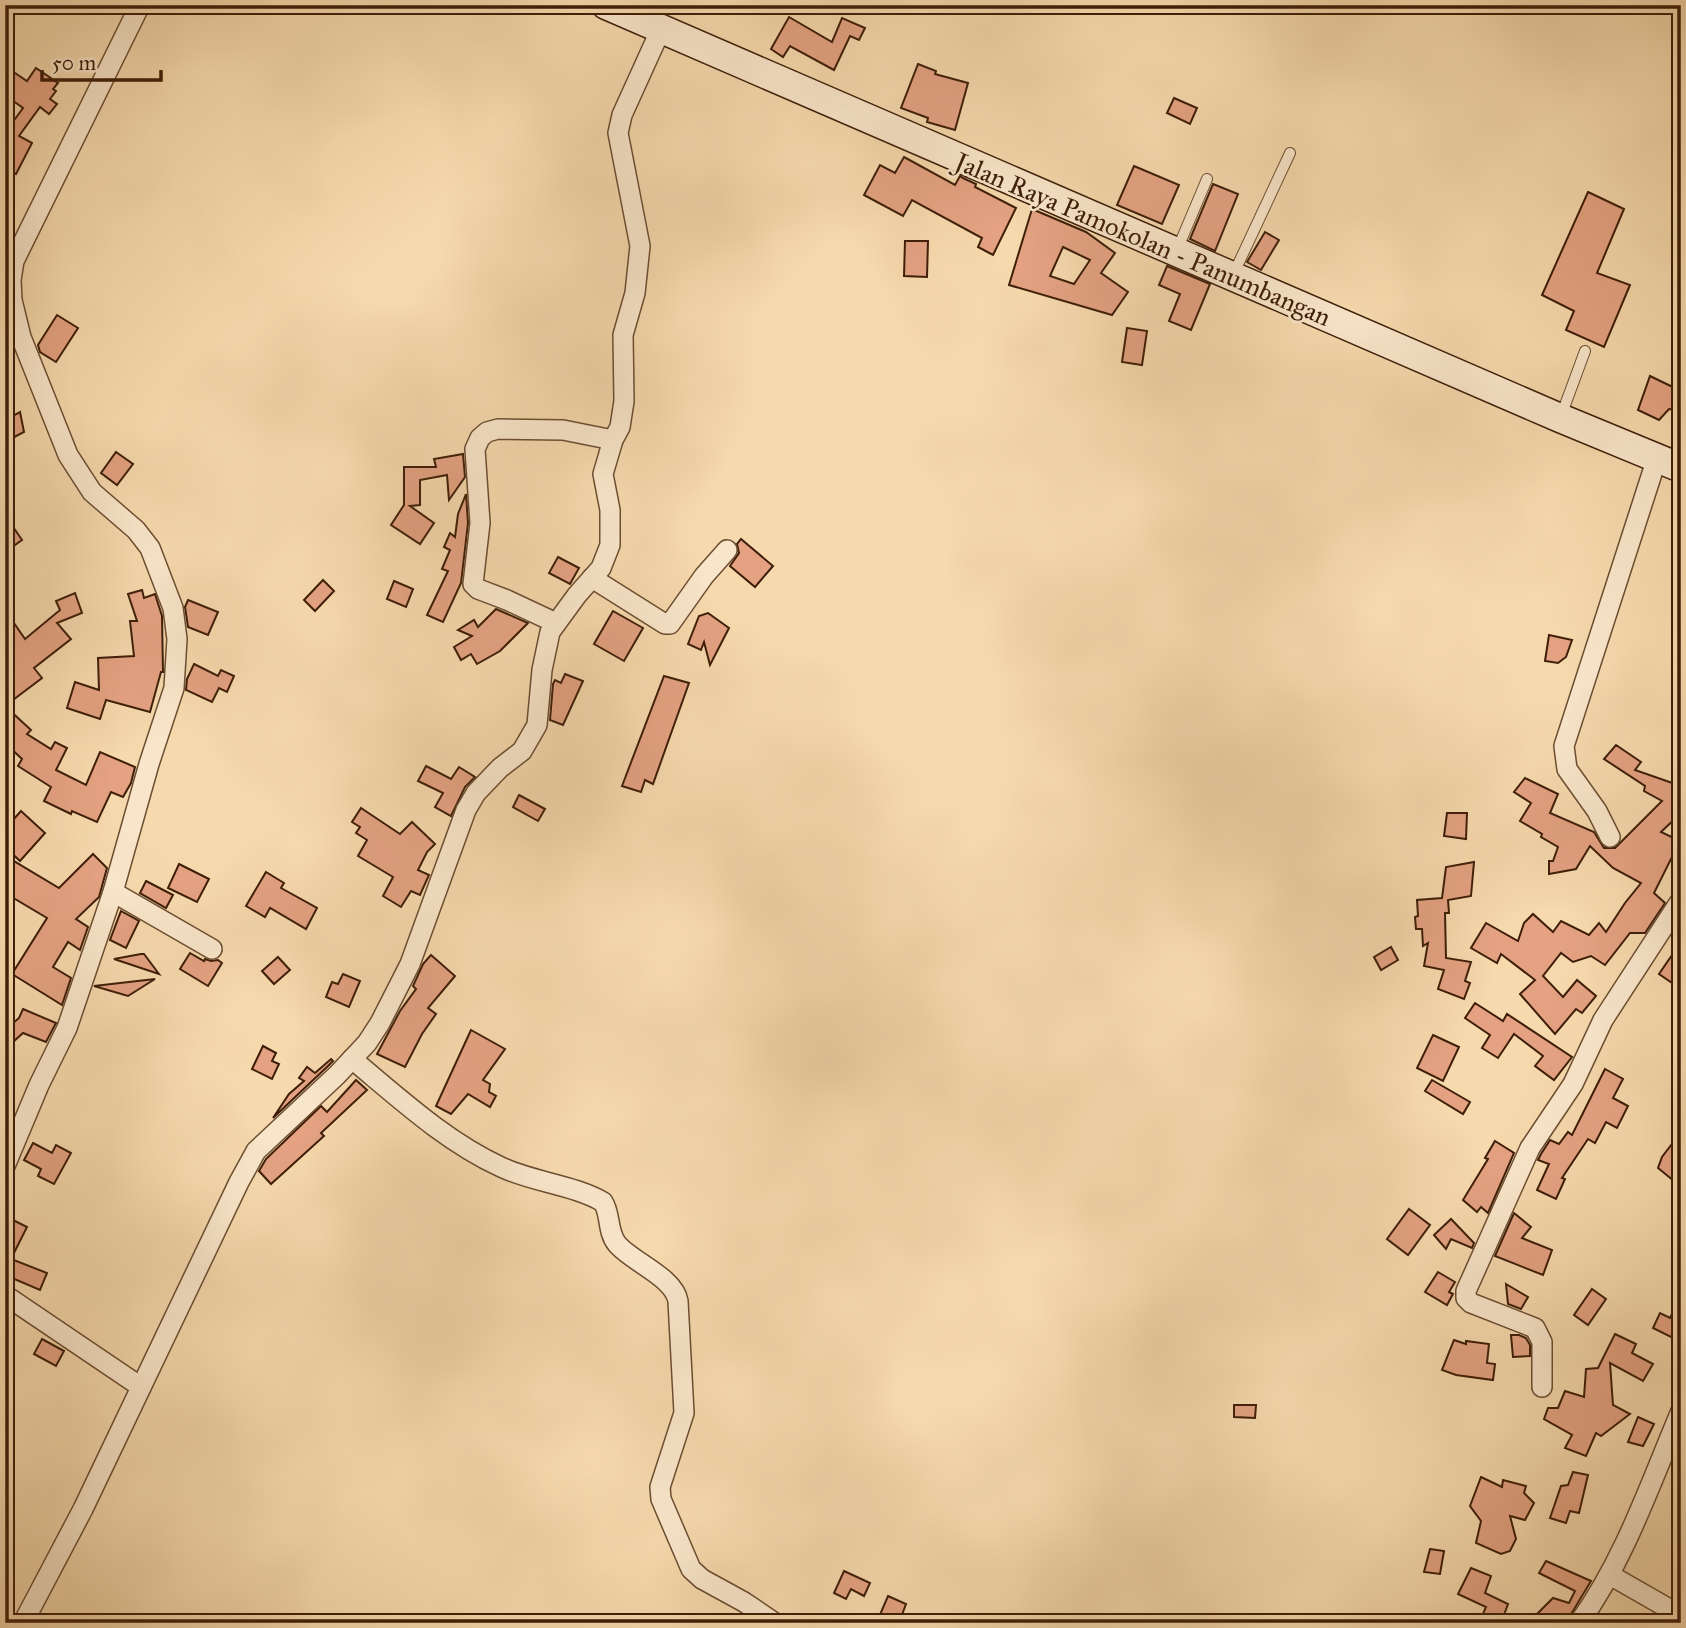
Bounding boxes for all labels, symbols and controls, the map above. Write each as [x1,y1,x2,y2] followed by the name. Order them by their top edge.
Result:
[42,38,161,82] scale bar
[52,50,97,76] text: 50 m
[948,144,1336,333] street label: Jalan Raya Pamokolan - Panumbangan

